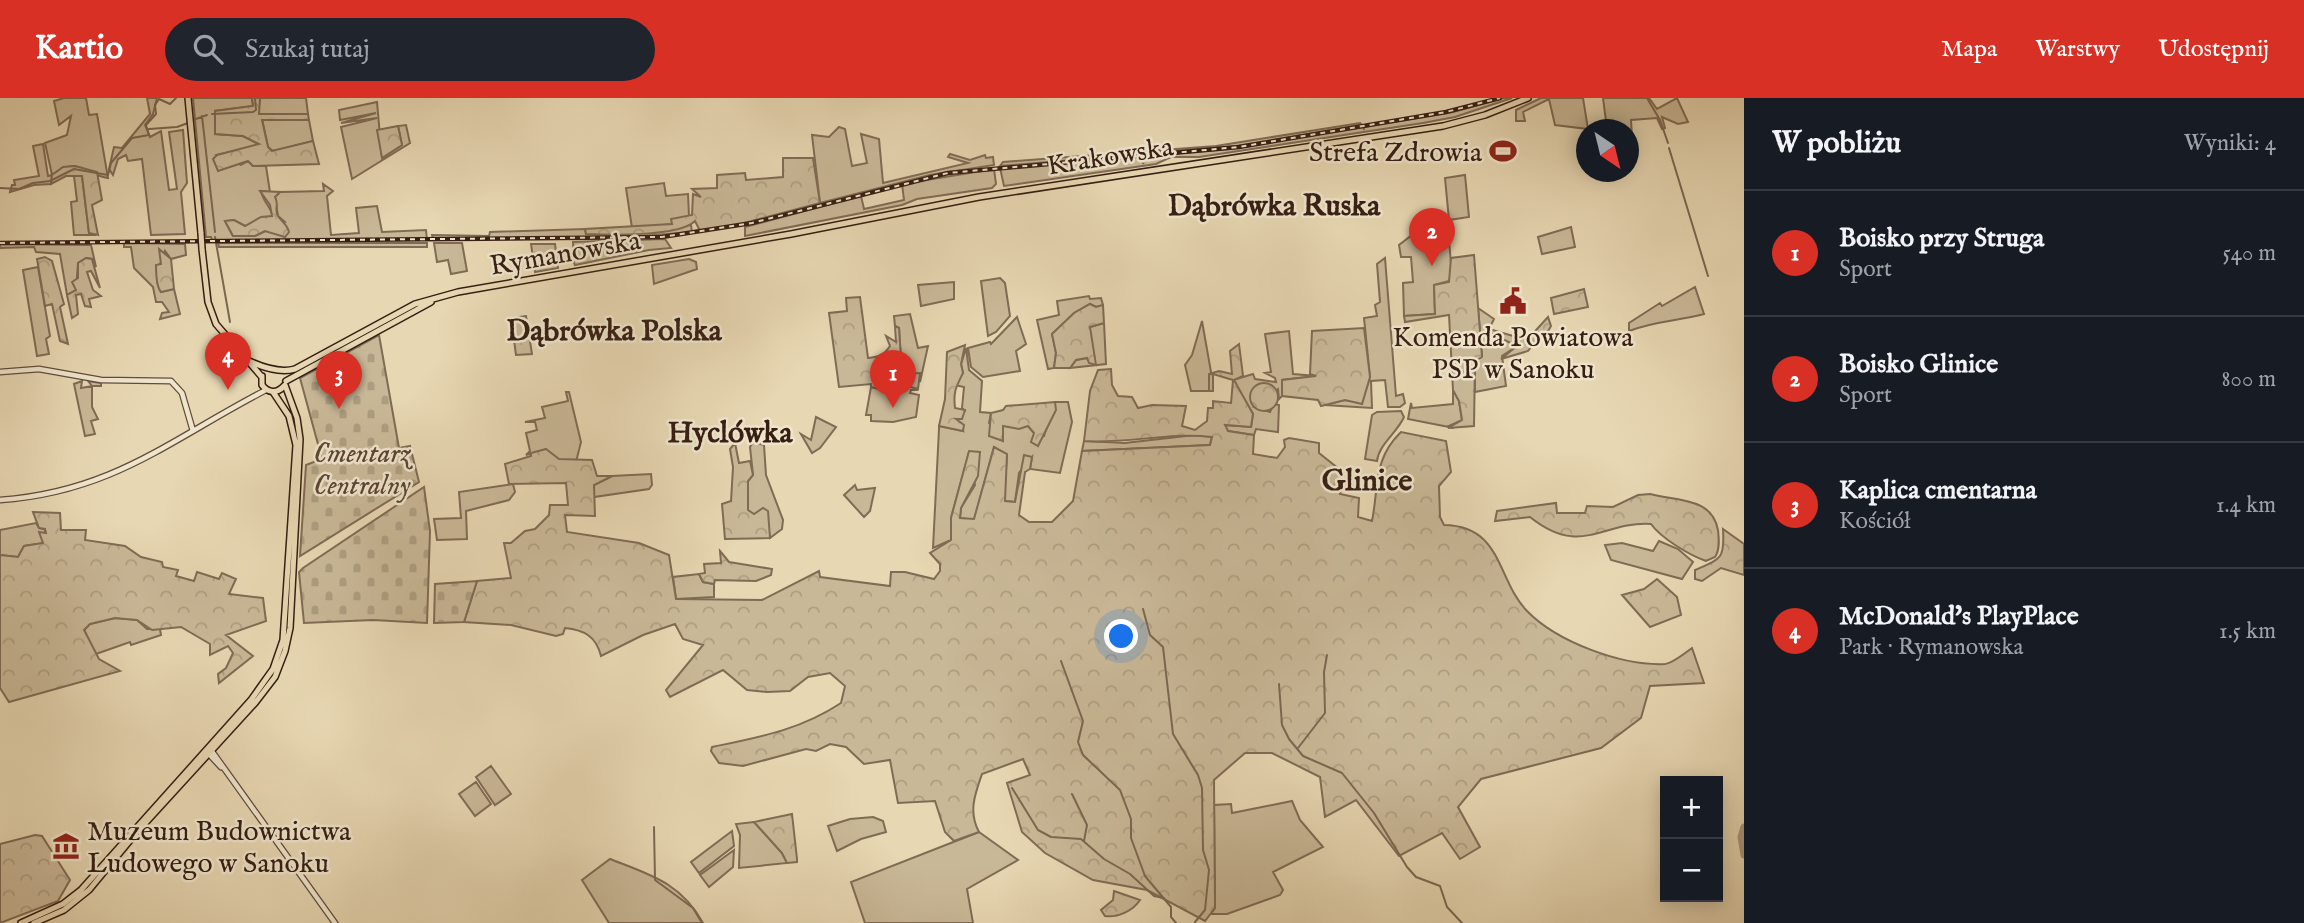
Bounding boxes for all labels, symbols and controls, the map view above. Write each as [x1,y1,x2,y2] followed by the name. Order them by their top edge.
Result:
[165,18,655,81] search box
[35,28,123,70] text: Kartio
[189,30,227,68] icon: search
[245,33,370,66] text: Szukaj tutaj
[1941,34,1997,65] text: Mapa
[2035,34,2120,65] text: Warstwy
[2158,34,2269,65] text: Udostępnij
[1576,119,1639,182] north arrow
[1772,125,1901,163] text: W pobliżu
[2184,129,2276,158] text: Wyniki: 4
[1045,130,1177,185] street label: Krakowska
[1309,136,1483,171] place label: Strefa Zdrowia
[1488,136,1518,166] sports icon: Strefa Zdrowia
[1168,188,1381,226] district label: Dąbrówka Ruska
[1409,208,1455,266] pin: 2
[1839,222,2044,255] text: Boisko przy Struga
[487,224,645,285] street label: Rymanowska
[1791,239,1799,268] text: 1
[2222,239,2276,268] text: 540 m
[1839,255,1892,284] text: Sport
[1498,286,1528,316] public building icon: Komenda Powiatowa PSP w Sanoku
[506,313,723,351] district label: Dąbrówka Polska
[1393,321,1634,388] place label: Komenda Powiatowa PSP w Sanoku
[205,332,251,390] pin: 4
[1839,348,1998,381] text: Boisko Glinice
[870,350,916,408] pin: 1
[316,351,362,409] pin: 3
[1790,365,1800,394] text: 2
[2222,365,2276,394] text: 800 m
[1839,381,1892,410] text: Sport
[668,415,793,453] district label: Hyclówka
[313,437,414,504] park label: Cmentarz Centralny
[1322,463,1413,501] district label: Glinice
[1839,474,2037,507] text: Kaplica cmentarna
[1791,491,1799,520] text: 3
[2216,491,2276,520] text: 1.4 km
[1839,507,1911,536] text: Kościół
[1839,600,2079,633] text: McDonald's PlayPlace
[1789,617,1801,646] text: 4
[2219,617,2276,646] text: 1.5 km
[1104,619,1138,653] your location
[1839,633,2023,662] text: Park · Rymanowska
[1660,776,1723,902] map controls
[1660,776,1723,839] button: +
[87,815,352,882] place label: Muzeum Budownictwa Ludowego w Sanoku
[51,831,81,861] museum icon: Muzeum Budownictwa Ludowego w Sanoku
[1660,839,1723,902] button: −

